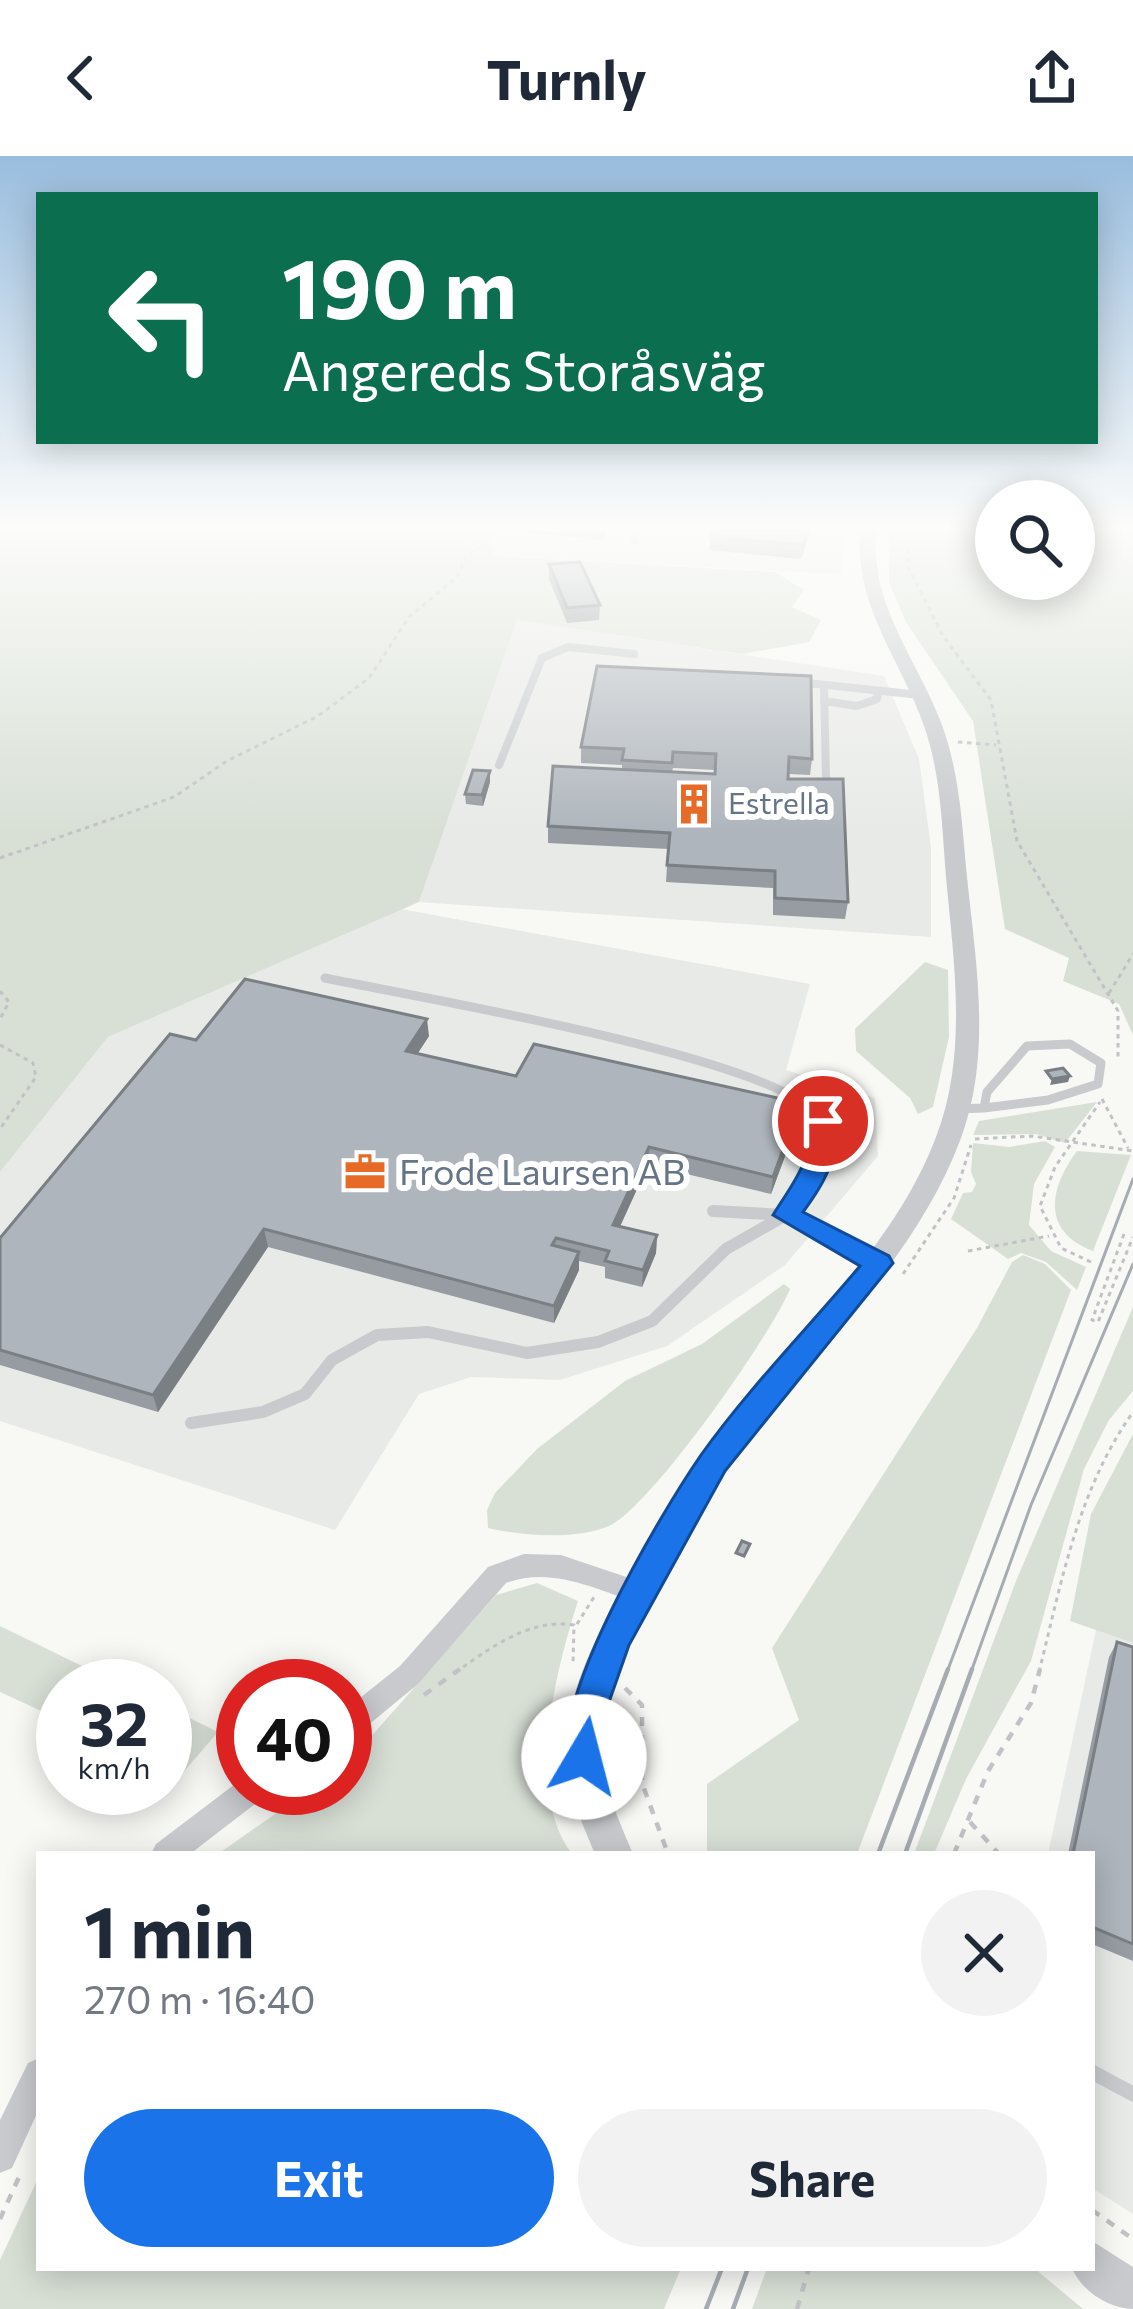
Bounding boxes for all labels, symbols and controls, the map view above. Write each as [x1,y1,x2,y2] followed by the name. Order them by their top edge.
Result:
[48,45,114,111] icon: back
[486,45,647,111] text: Turnly
[1019,45,1085,111] icon: share
[282,234,517,336] text: 190 m
[84,240,240,396] icon: left
[282,336,765,402] text: Angereds Storåsväg
[975,480,1095,600] map controls
[975,480,1095,600] button: search
[671,781,717,827] building icon: Estrella
[728,783,830,820] place label: Estrella
[772,1070,874,1172] pin
[790,1088,856,1154] icon: arrive
[399,1148,685,1192] place label: Frode Laursen AB
[342,1149,388,1195] office icon: Frode Laursen AB
[216,1659,372,1815] speed limit sign: 40
[80,1685,148,1758] text: 32
[521,1694,647,1820] position arrow
[78,1748,150,1785] text: km/h
[84,1885,255,1973] text: 1 min
[921,1890,1047,2016] button: close
[84,1974,316,2022] text: 270 m · 16:40
[84,2109,554,2247] button: Exit
[578,2109,1047,2247] button: Share

